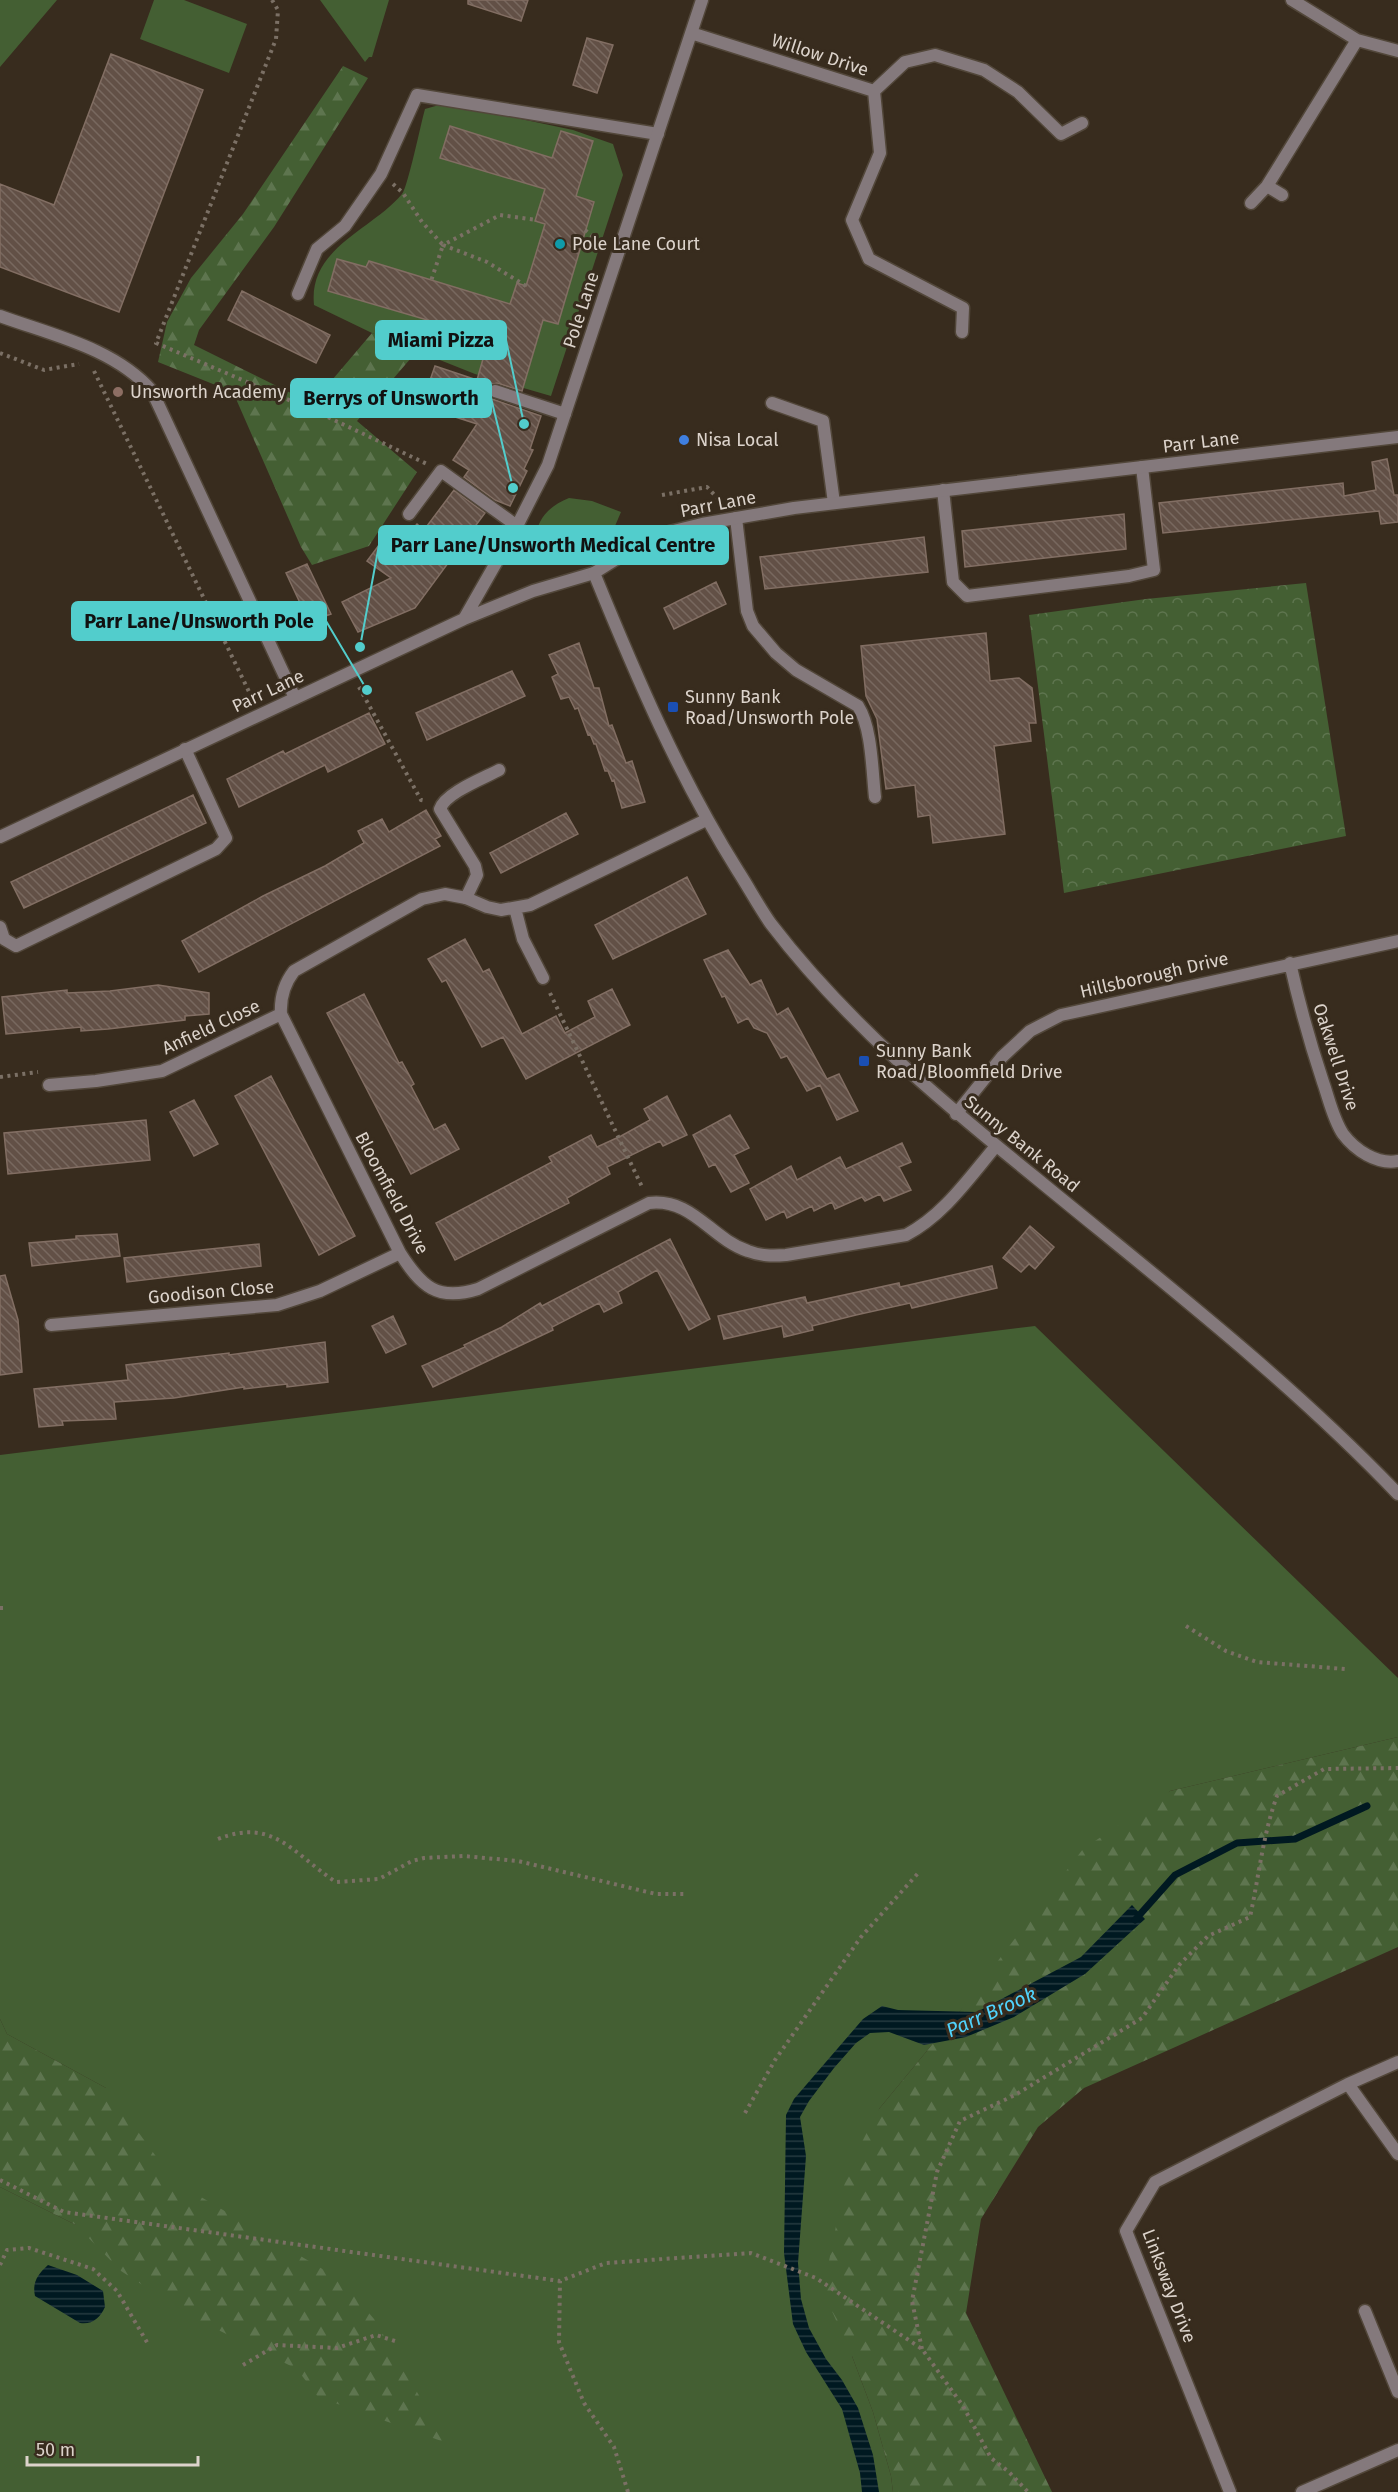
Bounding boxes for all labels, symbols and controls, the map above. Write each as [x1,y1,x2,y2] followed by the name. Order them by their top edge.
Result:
[769,29,871,81] street label: Willow Drive
[572,233,701,255] place label: Pole Lane Court
[553,237,567,251] marker: Pole Lane Court
[558,269,604,351] street label: Pole Lane
[376,321,506,359] callout: Miami Pizza
[388,328,494,352] text: Miami Pizza
[291,379,491,417] callout: Berrys of Unsworth
[130,381,286,403] place label: Unsworth Academy
[111,385,125,399] marker: Unsworth Academy
[303,386,479,410] text: Berrys of Unsworth
[1162,426,1240,458] street label: Parr Lane
[696,429,779,451] place label: Nisa Local
[677,433,691,447] marker: Nisa Local
[678,486,758,522] street label: Parr Lane
[379,526,728,564] callout: Parr Lane/Unsworth Medical Centre
[391,533,715,557] text: Parr Lane/Unsworth Medical Centre
[72,602,326,640] callout: Parr Lane/Unsworth Pole
[84,609,314,633] text: Parr Lane/Unsworth Pole
[229,665,307,717] street label: Parr Lane
[685,686,854,729] place label: Sunny Bank Road/Unsworth Pole
[666,700,680,714] marker: Sunny Bank Road/Unsworth Pole
[1078,947,1230,1003] street label: Hillsborough Drive
[159,995,263,1059] street label: Anfield Close
[1308,1001,1364,1113] street label: Oakwell Drive
[876,1040,1063,1083] place label: Sunny Bank Road/Bloomfield Drive
[857,1054,871,1068] marker: Sunny Bank Road/Bloomfield Drive
[960,1091,1084,1197] street label: Sunny Bank Road
[350,1128,434,1258] street label: Bloomfield Drive
[147,1276,275,1308] street label: Goodison Close
[942,1982,1040,2042] water label: Parr Brook
[1137,2226,1201,2346] street label: Linksway Drive
[27,2429,198,2467] scale bar
[36,2439,75,2461] text: 50 m

